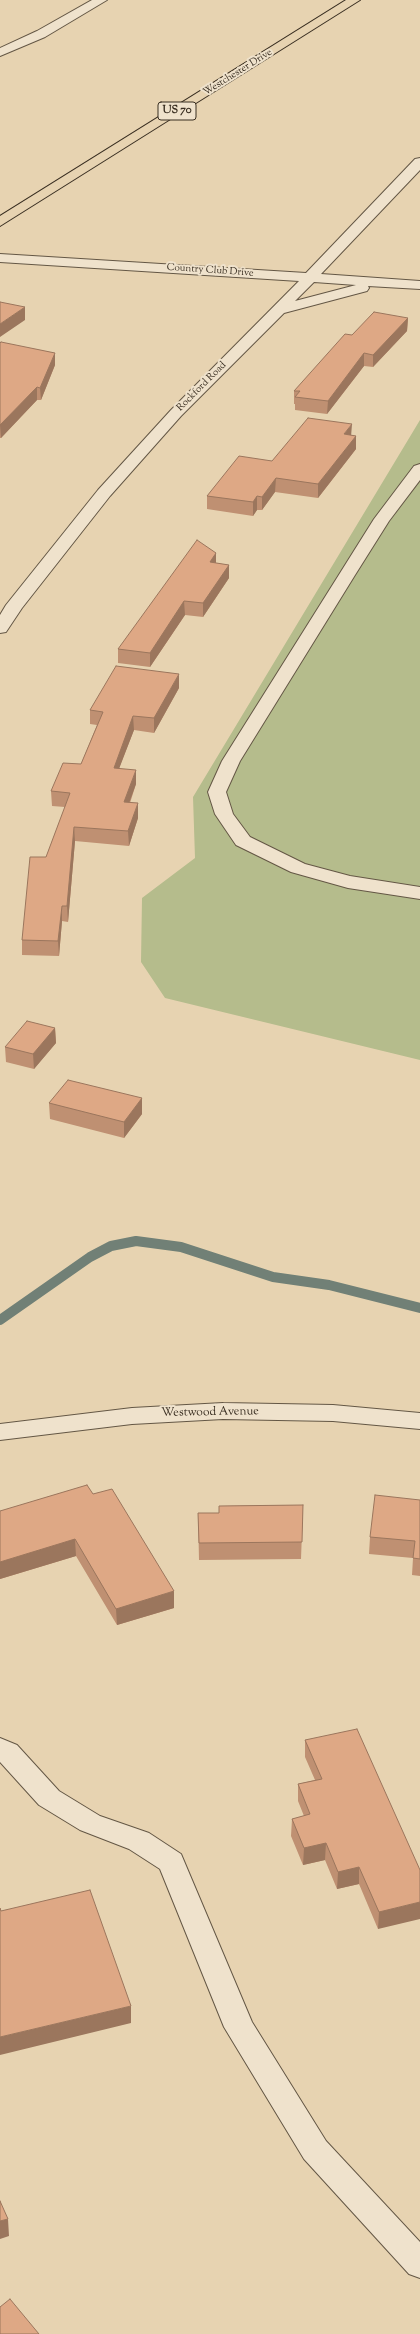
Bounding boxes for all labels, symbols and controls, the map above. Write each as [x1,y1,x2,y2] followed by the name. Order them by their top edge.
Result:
[201,47,275,99] street label: Westchester Drive
[158,102,196,120] road number: US 70
[166,262,254,280] street label: Country Club Drive
[175,360,229,414] street label: Rockford Road
[161,1405,259,1421] street label: Westwood Avenue

